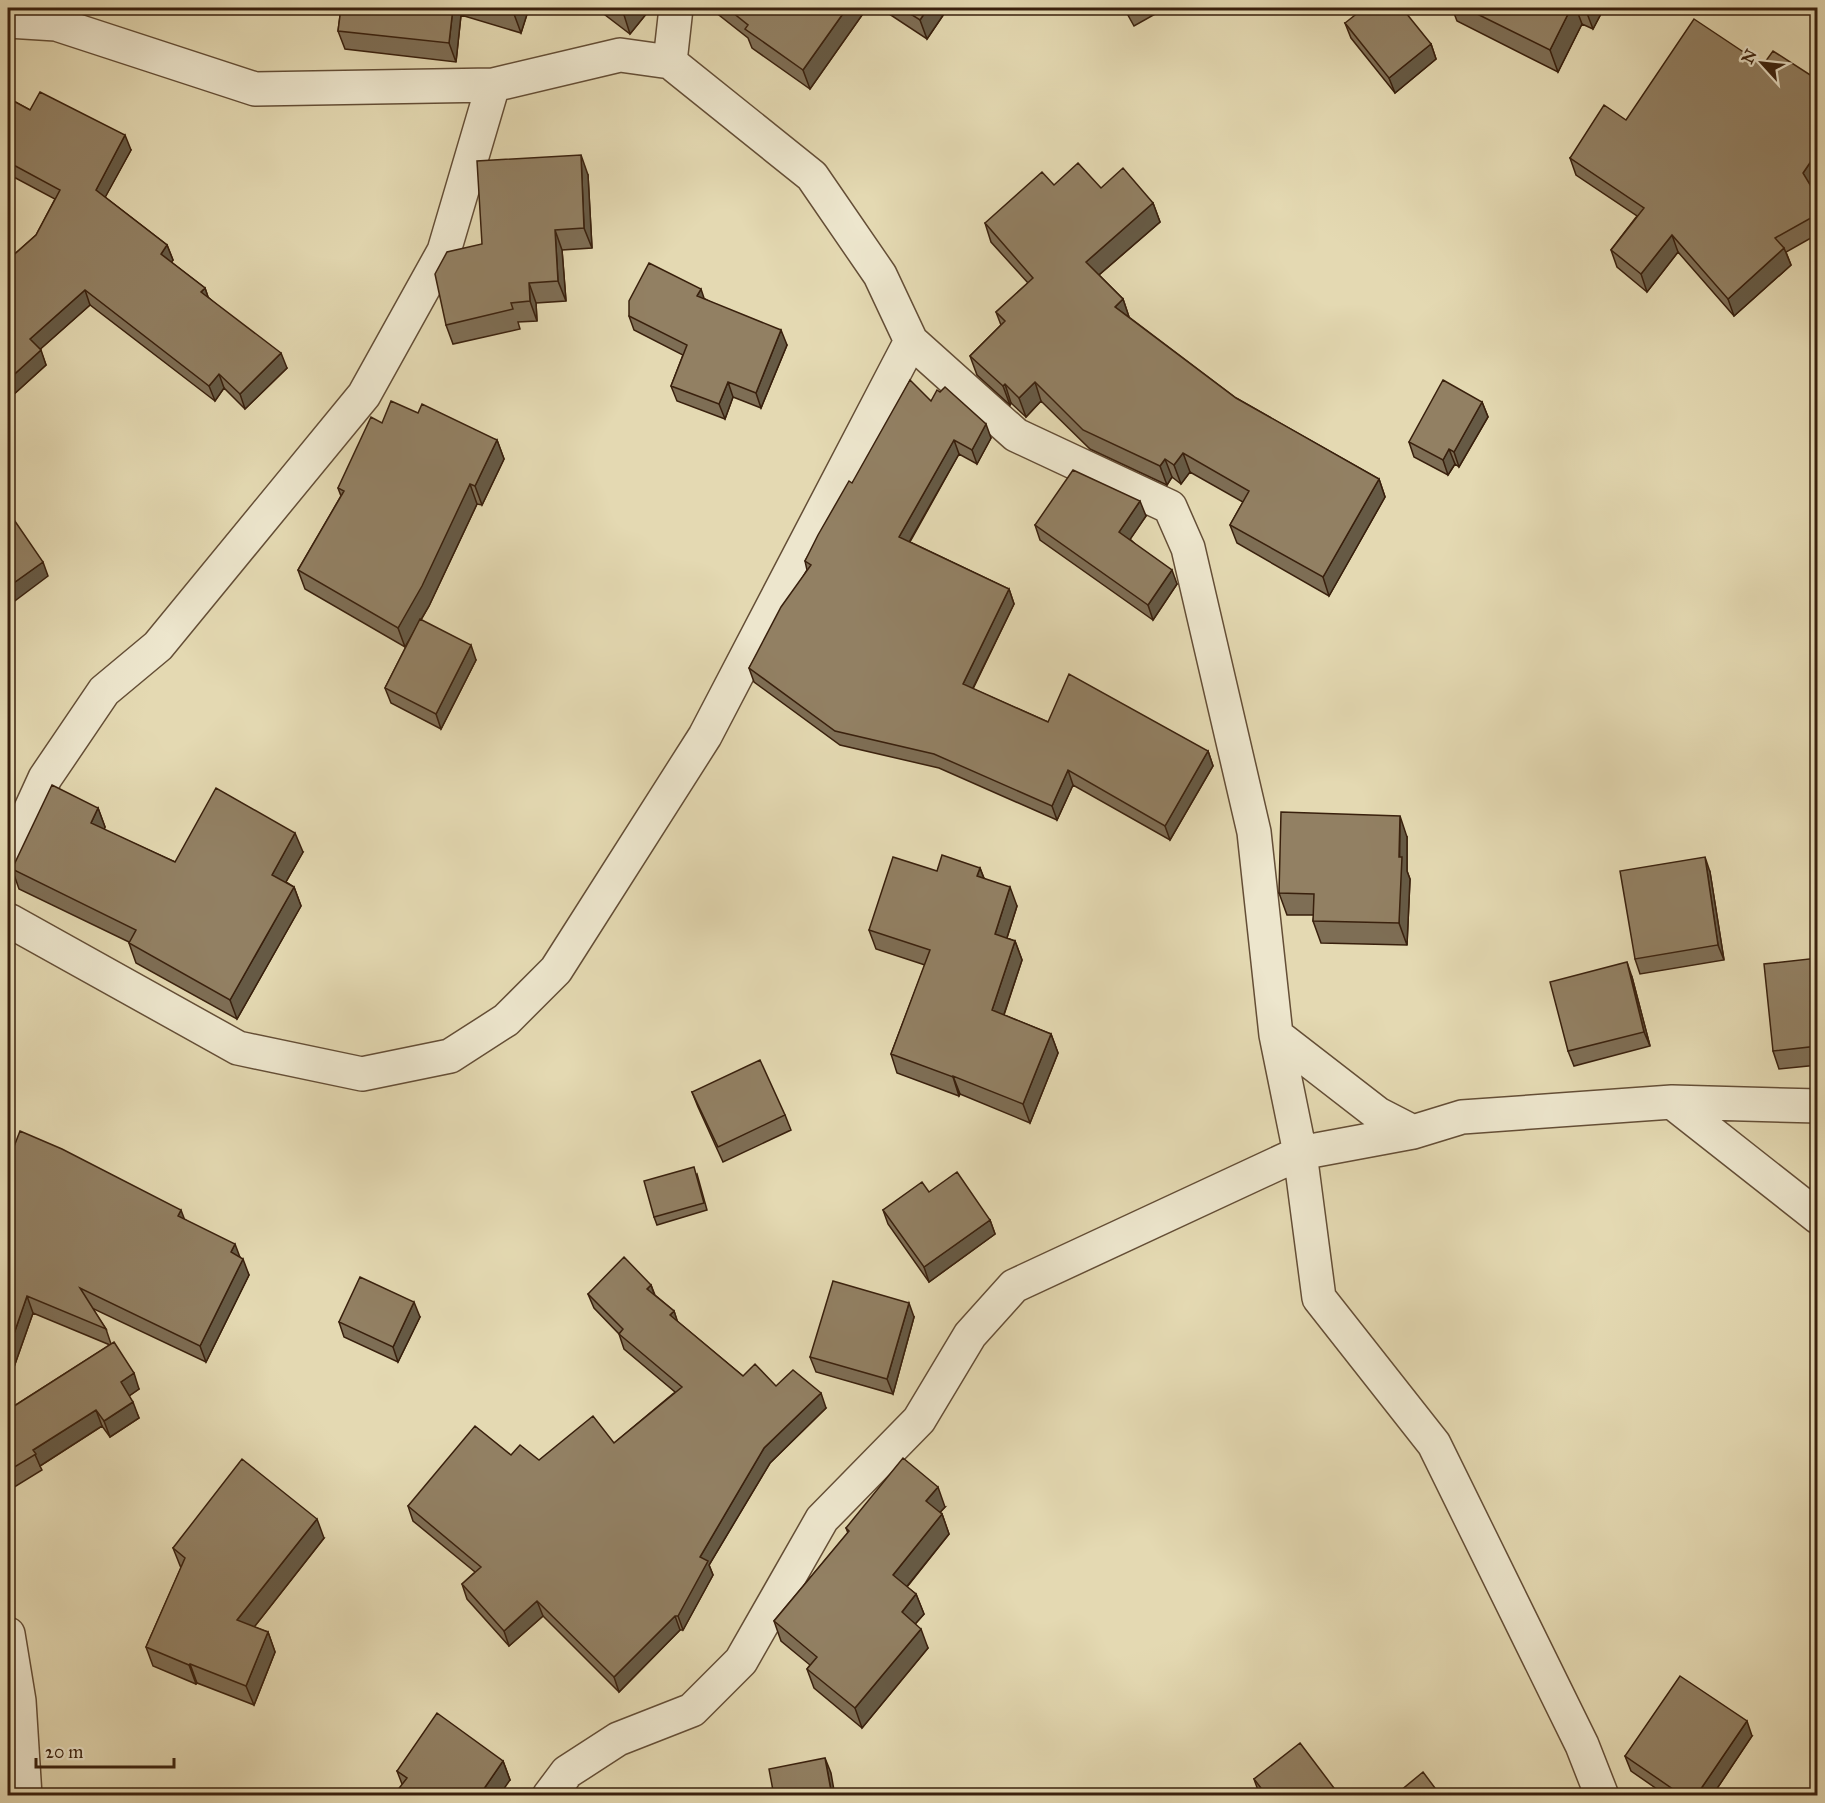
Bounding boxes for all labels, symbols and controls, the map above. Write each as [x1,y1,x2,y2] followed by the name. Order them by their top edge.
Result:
[1732,33,1792,93] north arrow
[1738,46,1761,67] text: N
[36,1731,174,1769] scale bar
[45,1741,83,1763] text: 20 m

